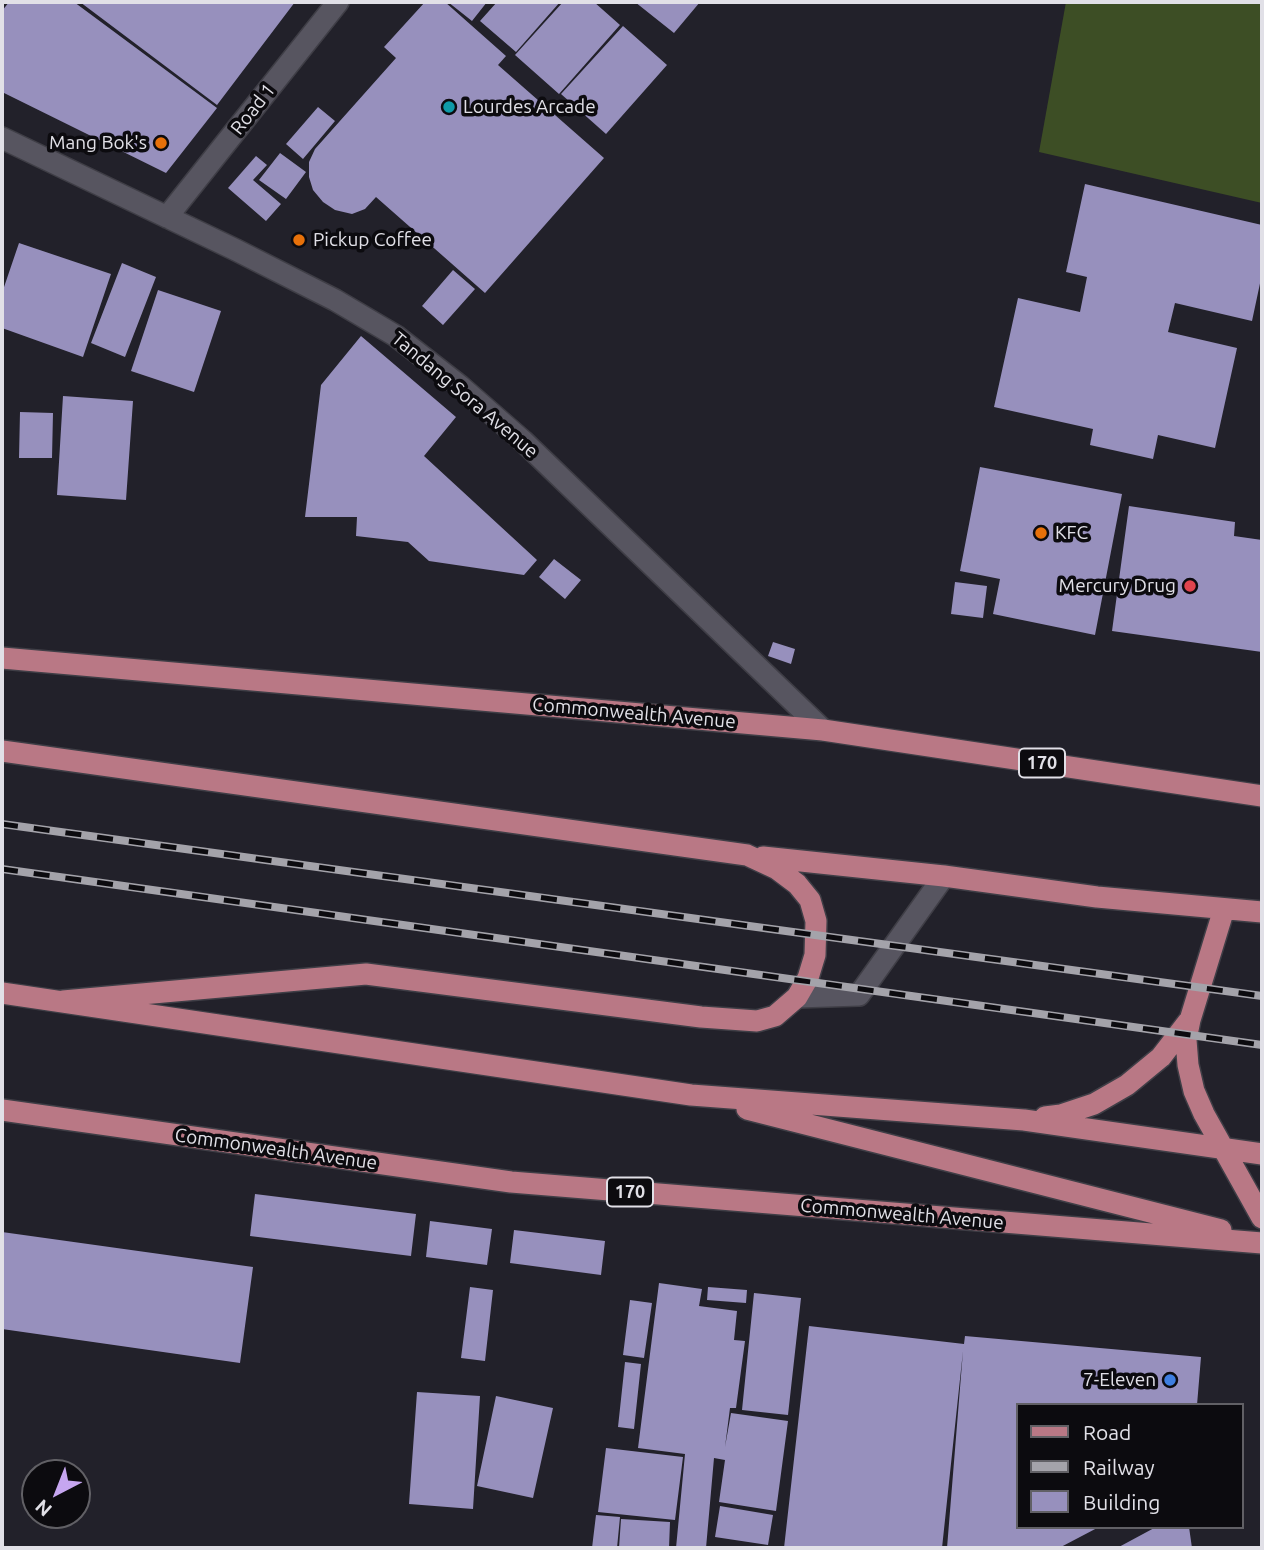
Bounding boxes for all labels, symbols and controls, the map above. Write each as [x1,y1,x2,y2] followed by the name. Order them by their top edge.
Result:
[226,79,280,139] street label: Road 1
[463,96,596,118] place label: Lourdes Arcade
[441,99,457,115] marker: Lourdes Arcade
[49,132,147,154] place label: Mang Bok's
[153,135,169,151] marker: Mang Bok's
[313,229,432,251] place label: Pickup Coffee
[291,232,307,248] marker: Pickup Coffee
[387,327,543,463] street label: Tandang Sora Avenue
[1055,522,1088,544] place label: KFC
[1033,525,1049,541] marker: KFC
[1059,575,1176,597] place label: Mercury Drug
[1182,578,1198,594] marker: Mercury Drug
[531,693,737,733] street label: Commonwealth Avenue
[1019,748,1065,778] road number: 170
[173,1124,379,1174] street label: Commonwealth Avenue
[607,1177,653,1206] road number: 170
[799,1194,1005,1234] street label: Commonwealth Avenue
[1083,1369,1156,1391] place label: 7-Eleven
[1162,1372,1178,1388] marker: 7-Eleven
[1016,1403,1243,1529] legend
[1083,1420,1131,1444] text: Road
[1083,1455,1155,1479] text: Railway
[21,1459,91,1529] north arrow
[1083,1490,1160,1514] text: Building
[31,1495,56,1521] text: N

